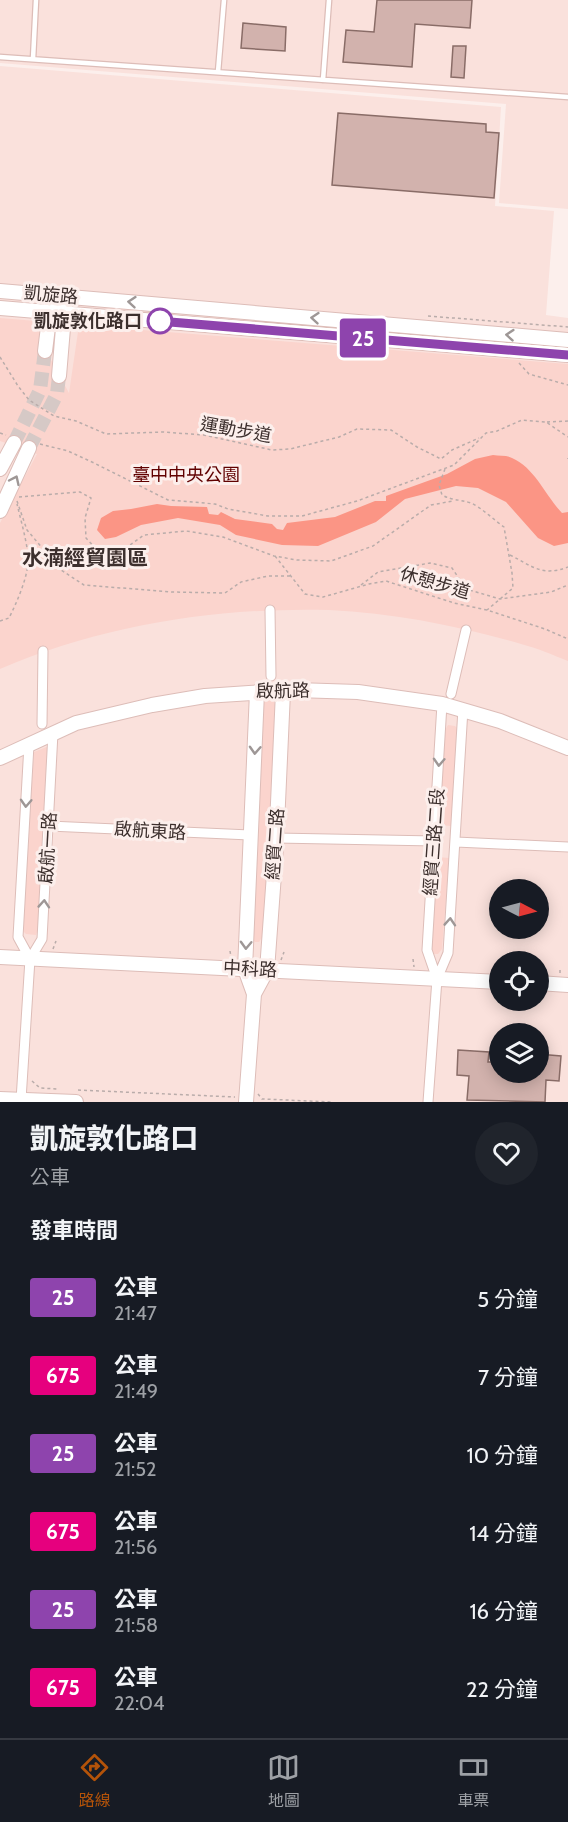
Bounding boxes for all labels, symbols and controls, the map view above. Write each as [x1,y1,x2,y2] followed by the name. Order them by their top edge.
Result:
[23,282,79,308] street label: 凱旋路
[127,296,136,309] one-way arrow
[147,308,173,334] marker: 凱旋敦化路口
[34,310,142,332] place label: 凱旋敦化路口
[311,312,320,325] one-way arrow
[336,318,390,358] line badge: 25
[352,326,374,351] text: 25
[505,329,514,342] one-way arrow
[199,413,273,447] street label: 運動步道
[132,464,240,486] park label: 臺中中央公園
[7,475,19,486] one-way arrow
[22,545,148,570] district label: 水湳經貿園區
[397,563,473,603] street label: 休憩步道
[256,680,310,702] street label: 啟航路
[248,745,261,754] one-way arrow
[432,758,445,767] one-way arrow
[419,787,449,897] street label: 經貿三路二段
[19,798,32,807] one-way arrow
[262,807,288,881] street label: 經貿二路
[35,811,61,885] street label: 啟航一路
[113,818,187,844] street label: 啟航東路
[489,879,549,939] north arrow
[489,879,549,1083] map controls
[38,899,51,908] one-way arrow
[443,918,456,927] one-way arrow
[239,940,252,949] one-way arrow
[489,951,549,1011] button: locate
[222,957,278,981] street label: 中科路
[489,1023,549,1083] button: layers
[30,1121,198,1155] text: 凱旋敦化路口
[475,1122,538,1185] button: heart
[30,1165,70,1189] text: 公車
[30,1217,118,1244] text: 發車時間
[114,1274,158,1301] text: 公車
[52,1285,74,1310] text: 25
[477,1286,538,1313] text: 5 分鐘
[114,1301,157,1325] text: 21:47
[114,1352,158,1379] text: 公車
[46,1363,80,1388] text: 675
[478,1364,538,1391] text: 7 分鐘
[114,1379,158,1403] text: 21:49
[114,1430,158,1457] text: 公車
[52,1441,74,1466] text: 25
[467,1442,538,1469] text: 10 分鐘
[114,1457,156,1481] text: 21:52
[114,1508,158,1535] text: 公車
[46,1519,80,1544] text: 675
[469,1520,538,1547] text: 14 分鐘
[114,1535,157,1559] text: 21:56
[114,1586,158,1613] text: 公車
[52,1597,74,1622] text: 25
[469,1598,538,1625] text: 16 分鐘
[114,1613,158,1637] text: 21:58
[114,1664,158,1691] text: 公車
[46,1675,80,1700] text: 675
[466,1676,538,1703] text: 22 分鐘
[114,1691,165,1715] text: 22:04
[78,1751,111,1811] tab: 路線
[267,1751,300,1811] tab: 地圖
[457,1751,490,1811] tab: 車票

